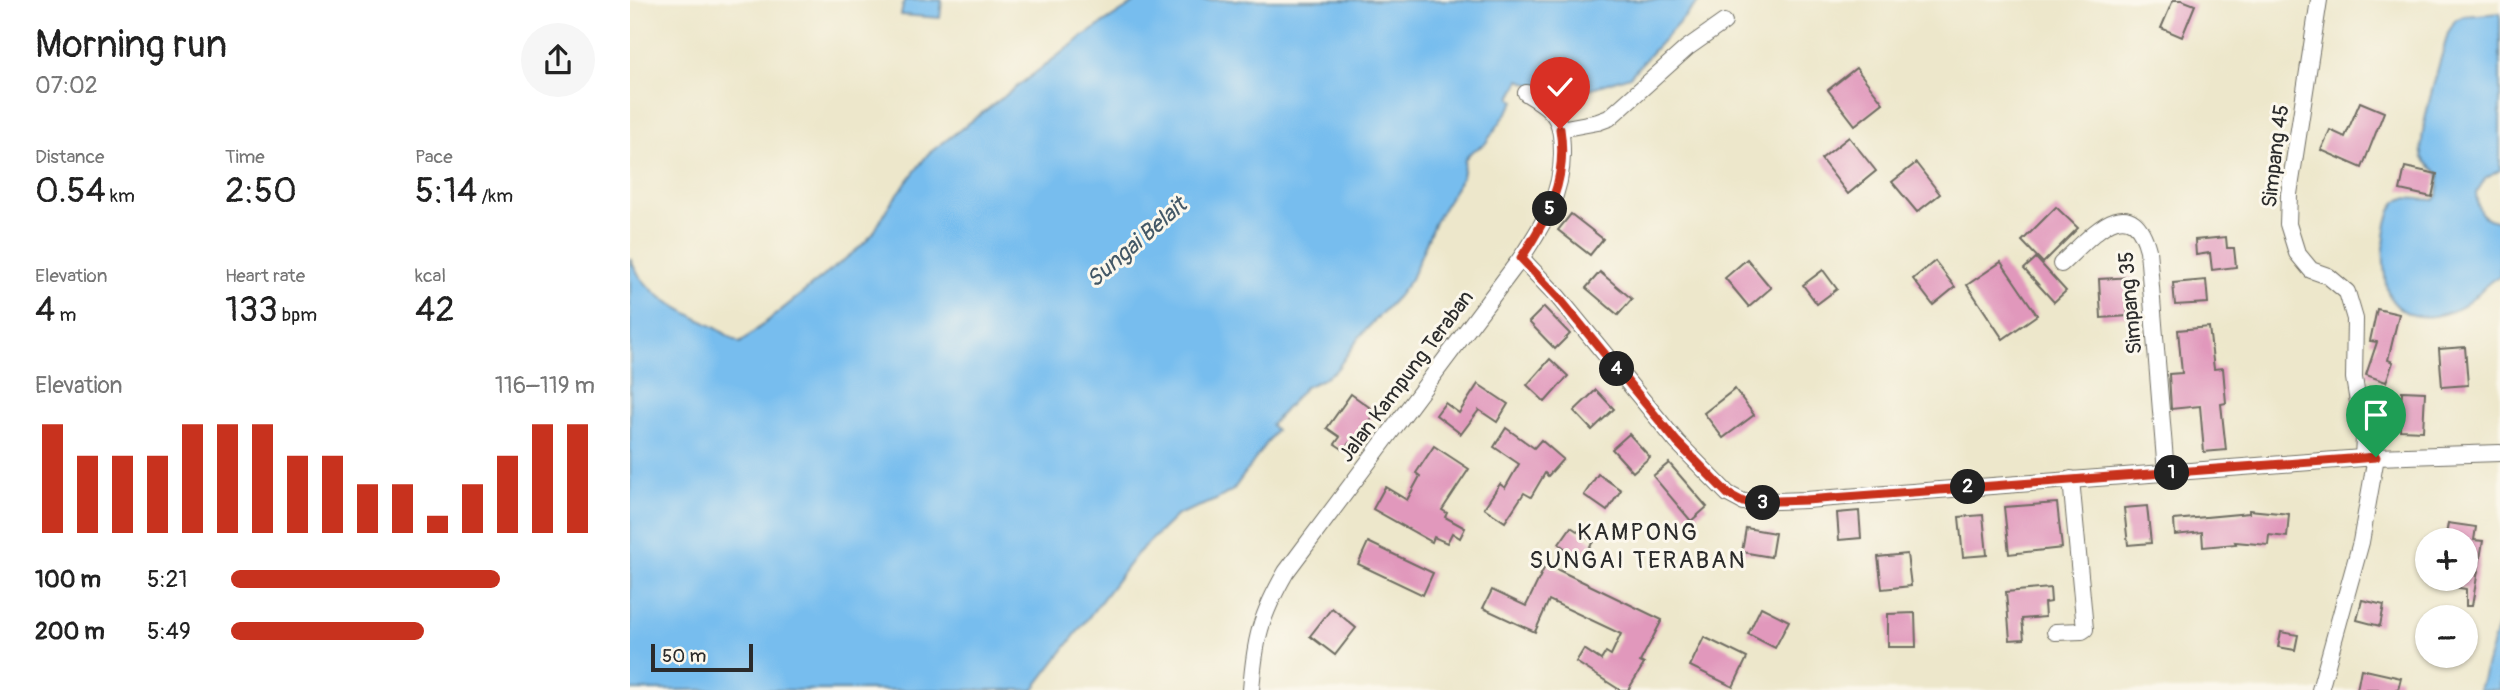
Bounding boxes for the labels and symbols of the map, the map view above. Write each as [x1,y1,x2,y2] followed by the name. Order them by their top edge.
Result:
[1530,57,1590,129] pin
[2256,103,2295,209] street label: Simpang 45
[1080,189,1194,294] water label: Sungai Belait
[1532,192,1567,227] pin: 5
[2113,250,2148,356] street label: Simpang 35
[1333,285,1480,468] street label: Jalan Kampung Teraban
[1600,352,1634,386] pin: 4
[2346,385,2406,457] pin
[2154,456,2190,490] pin: 1
[1950,470,1986,504] pin: 2
[1746,486,1780,520] pin: 3
[1529,518,1747,575] district label: KAMPONG SUNGAI TERABAN
[651,641,752,673] scale bar

